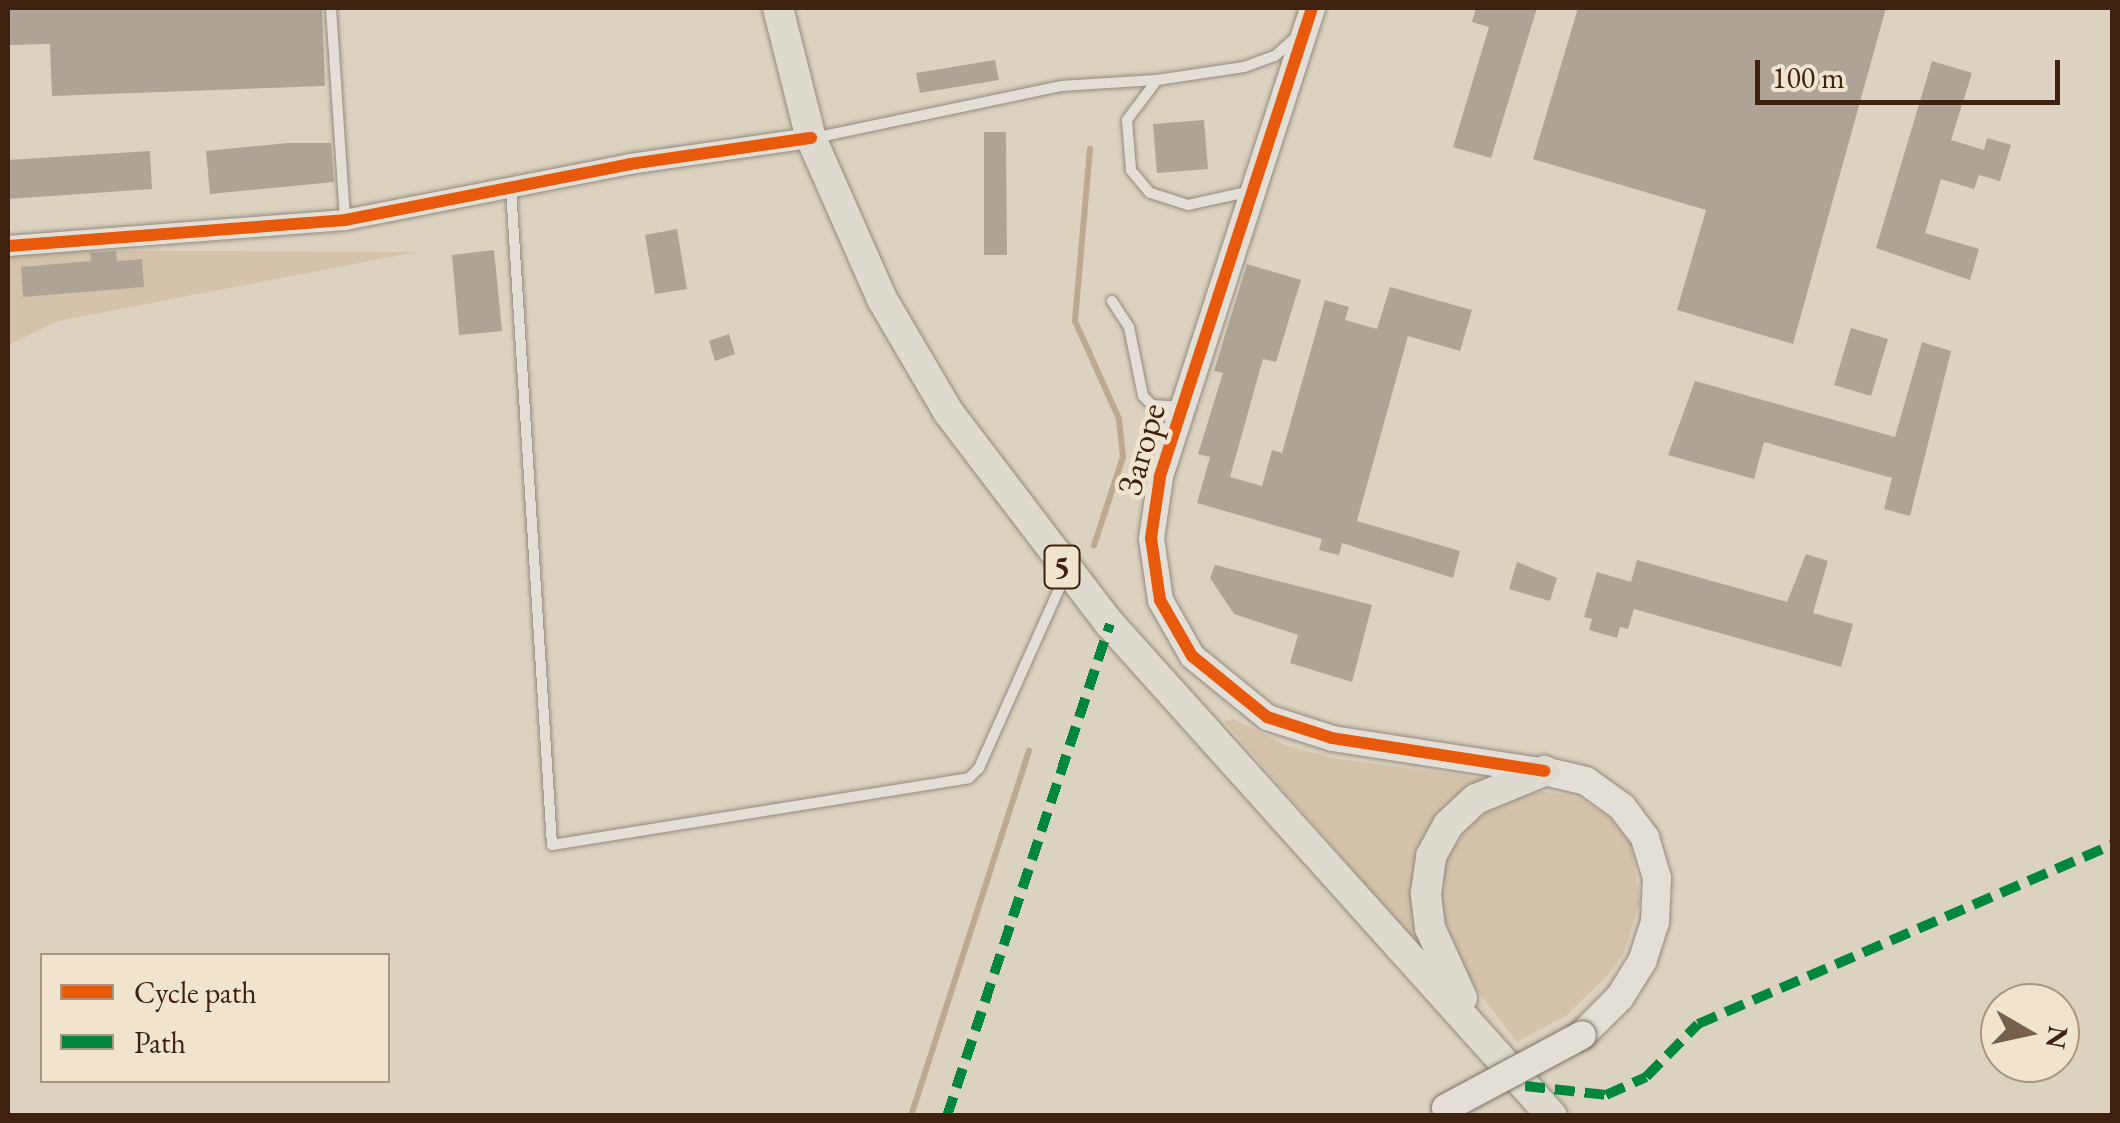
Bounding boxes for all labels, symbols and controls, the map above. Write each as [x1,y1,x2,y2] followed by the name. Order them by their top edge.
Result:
[1760,40,2065,102] scale bar
[1772,58,1845,97] text: 100 m
[1108,398,1174,500] street label: Загоре
[1042,540,1082,594] road number: 5
[40,953,390,1083] legend
[134,973,257,1012] text: Cycle path
[1980,983,2080,1083] north arrow
[134,1023,186,1062] text: Path
[2038,1023,2077,1051] text: N

